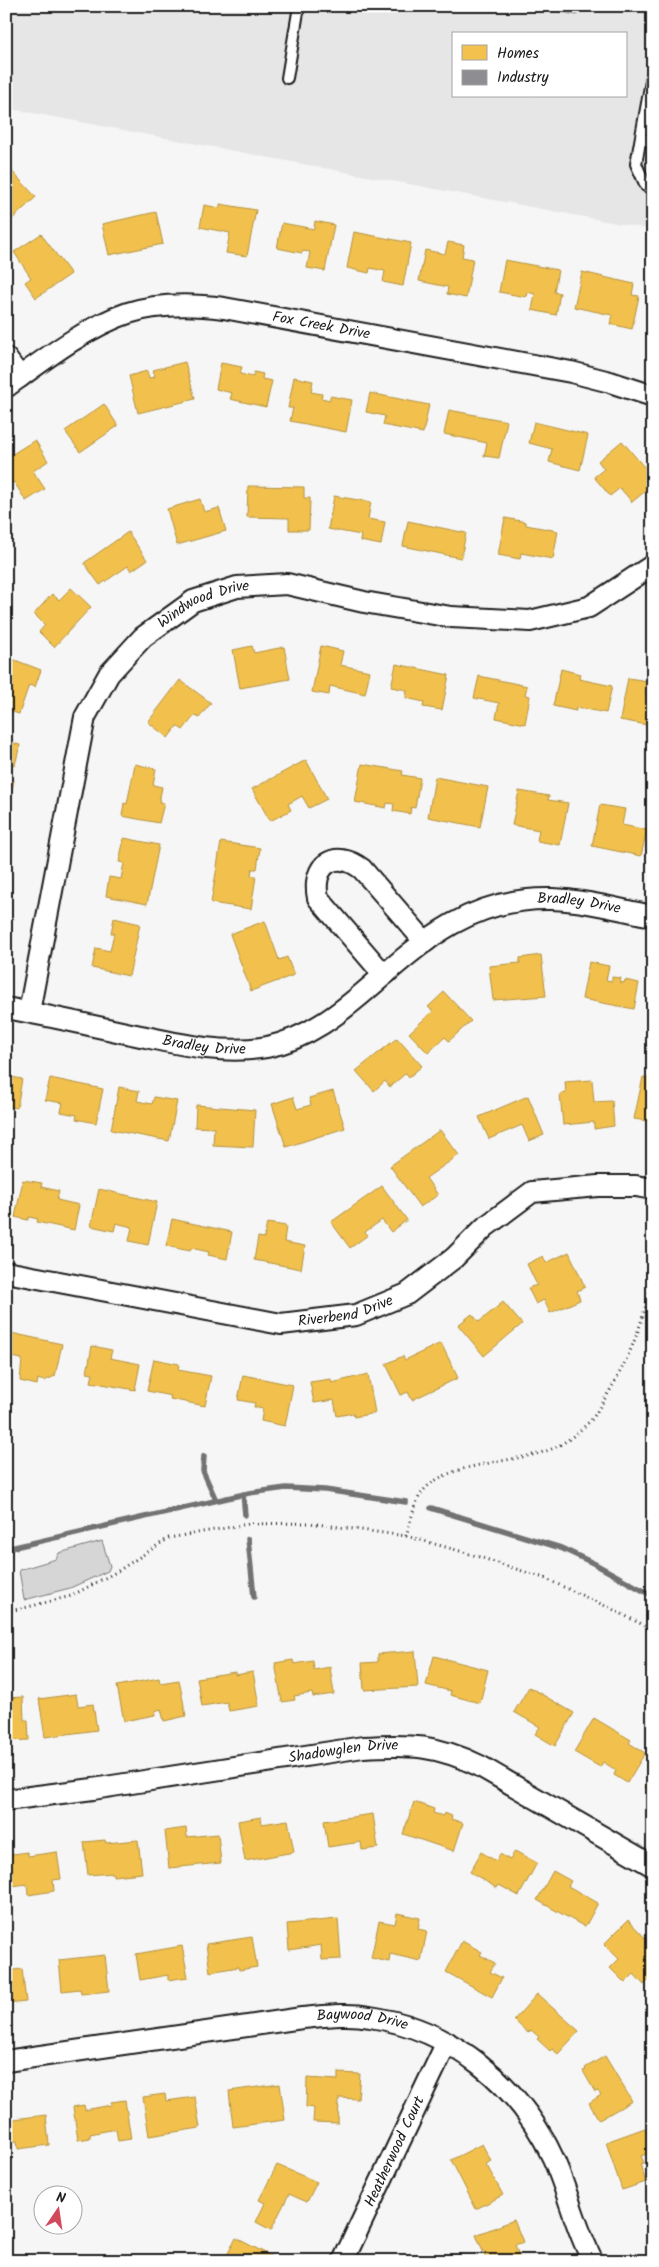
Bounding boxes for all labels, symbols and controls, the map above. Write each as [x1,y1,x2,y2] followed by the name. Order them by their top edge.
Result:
[452,32,626,98] legend
[497,42,540,66] text: Homes
[497,66,550,90] text: Industry
[270,305,372,347] street label: Fox Creek Drive
[153,574,250,635] street label: Windwood Drive
[537,887,623,921] street label: Bradley Drive
[160,1029,247,1062] street label: Bradley Drive
[297,1289,397,1334] street label: Riverbend Drive
[287,1734,398,1770] street label: Shadowglen Drive
[316,2003,412,2037] street label: Baywood Drive
[358,2092,432,2211] street label: Heatherwood Court
[32,2184,82,2234] north arrow
[54,2187,68,2210] text: N

